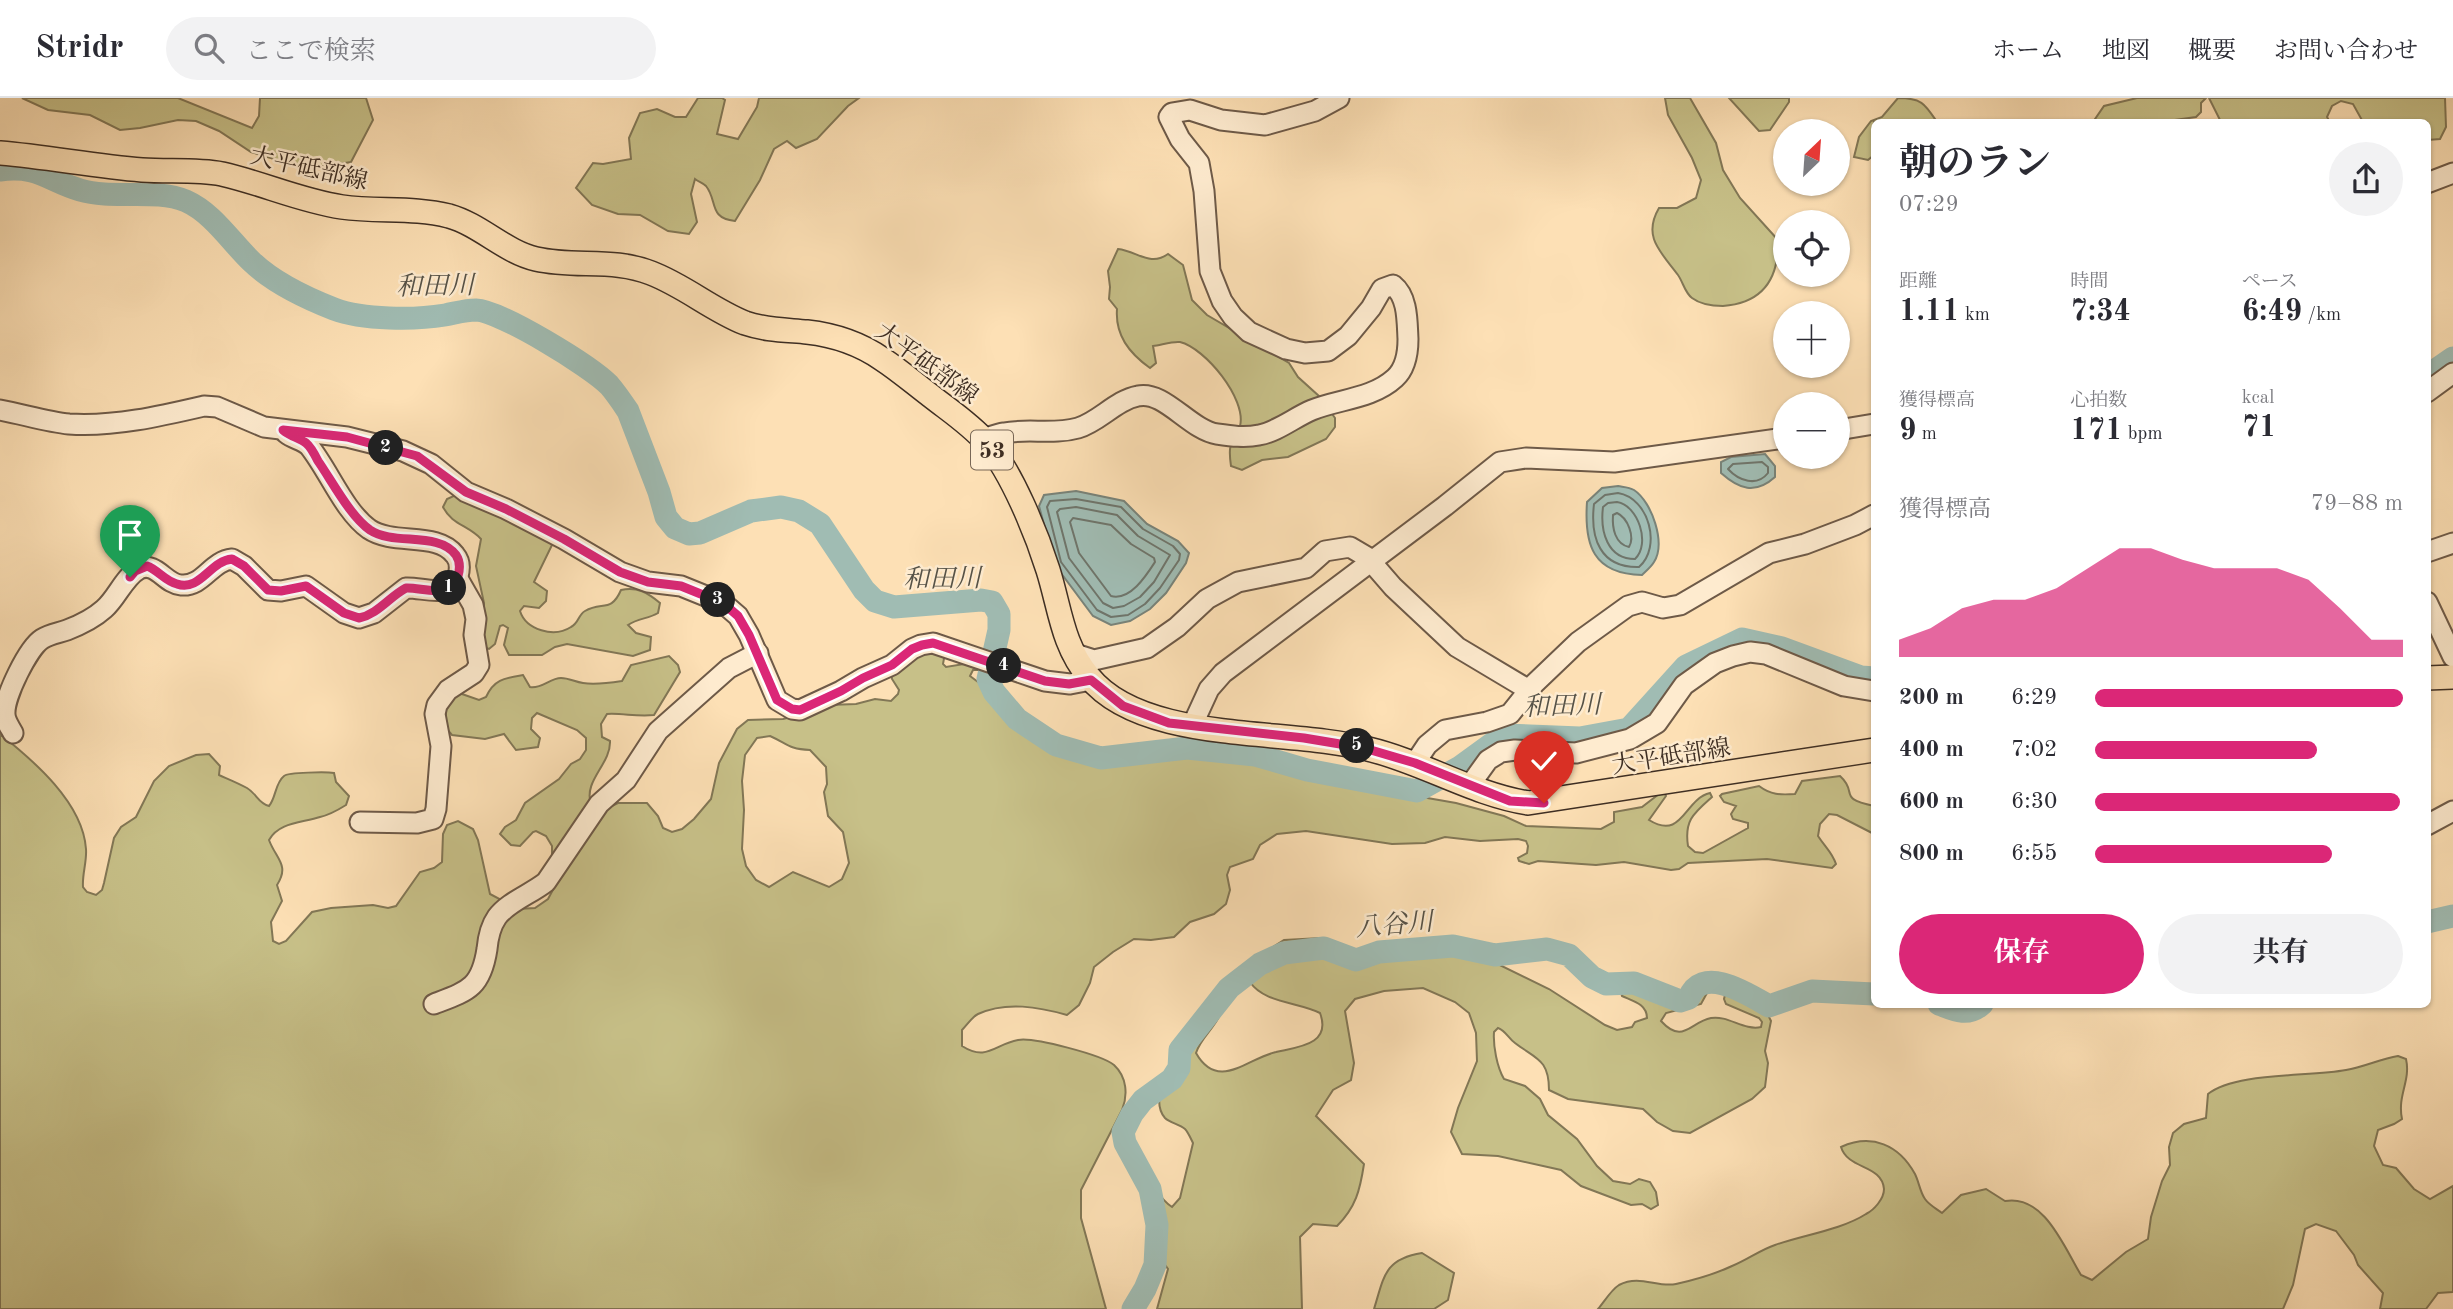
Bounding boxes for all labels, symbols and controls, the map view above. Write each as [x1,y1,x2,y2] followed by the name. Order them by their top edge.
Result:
[166,17,656,80] search box
[190,29,228,67] icon: search
[35,32,124,65] text: Stridr
[246,39,376,65] text: ここで検索
[1992,40,2064,64] text: ホーム
[2102,40,2150,64] text: 地図
[2188,40,2236,64] text: 概要
[2274,40,2418,64] text: お問い合わせ
[1773,119,1850,196] north arrow
[1773,119,1850,469] map controls
[247,142,370,195] street label: 大平砥部線
[2329,142,2403,216] button: share
[1899,146,2051,184] text: 朝のラン
[1899,193,1959,216] text: 07:29
[1773,210,1850,287] button: locate
[396,271,477,301] water label: 和田川
[1899,273,1937,292] text: 距離
[2070,273,2108,292] text: 時間
[2242,273,2298,292] text: ペース
[1899,297,1960,327] text: 1.11
[2070,297,2131,327] text: 7:34
[2242,297,2302,327] text: 6:49
[1773,301,1850,378] button: +
[1960,306,1990,325] text: km
[2302,306,2341,325] text: /km
[870,317,983,410] street label: 大平砥部線
[2242,389,2274,408] text: kcal
[1773,392,1850,469] button: −
[1899,392,1975,411] text: 獲得標高
[2070,392,2127,411] text: 心拍数
[2242,413,2276,443] text: 71
[1899,416,1916,446] text: 9
[2070,416,2123,446] text: 171
[1916,425,1937,444] text: m
[2123,425,2163,444] text: bpm
[368,430,404,466] pin: 2
[971,430,1013,470] road number: 53
[380,438,391,457] text: 2
[2311,492,2403,515] text: 79–88 m
[1899,498,1991,521] text: 獲得標高
[100,505,160,577] pin
[111,516,149,554] icon: arrive
[903,564,984,594] water label: 和田川
[432,570,466,606] pin: 1
[443,578,454,597] text: 1
[700,582,736,618] pin: 3
[712,590,723,609] text: 3
[986,648,1021,684] pin: 4
[998,656,1009,675] text: 4
[1899,686,1964,709] text: 200 m
[2011,686,2057,709] text: 6:29
[1523,691,1604,721] water label: 和田川
[1340,728,1374,764] pin: 5
[1514,731,1574,803] pin
[1610,734,1732,779] street label: 大平砥部線
[1351,736,1362,755] text: 5
[1899,738,1964,761] text: 400 m
[2011,738,2057,761] text: 7:02
[1525,742,1563,780] icon: check
[1899,790,1964,813] text: 600 m
[2011,790,2057,813] text: 6:30
[1899,842,1964,865] text: 800 m
[2011,842,2057,865] text: 6:55
[1354,907,1437,942] water label: 八谷川
[1899,914,2144,994] button: 保存
[2158,914,2403,994] button: 共有

